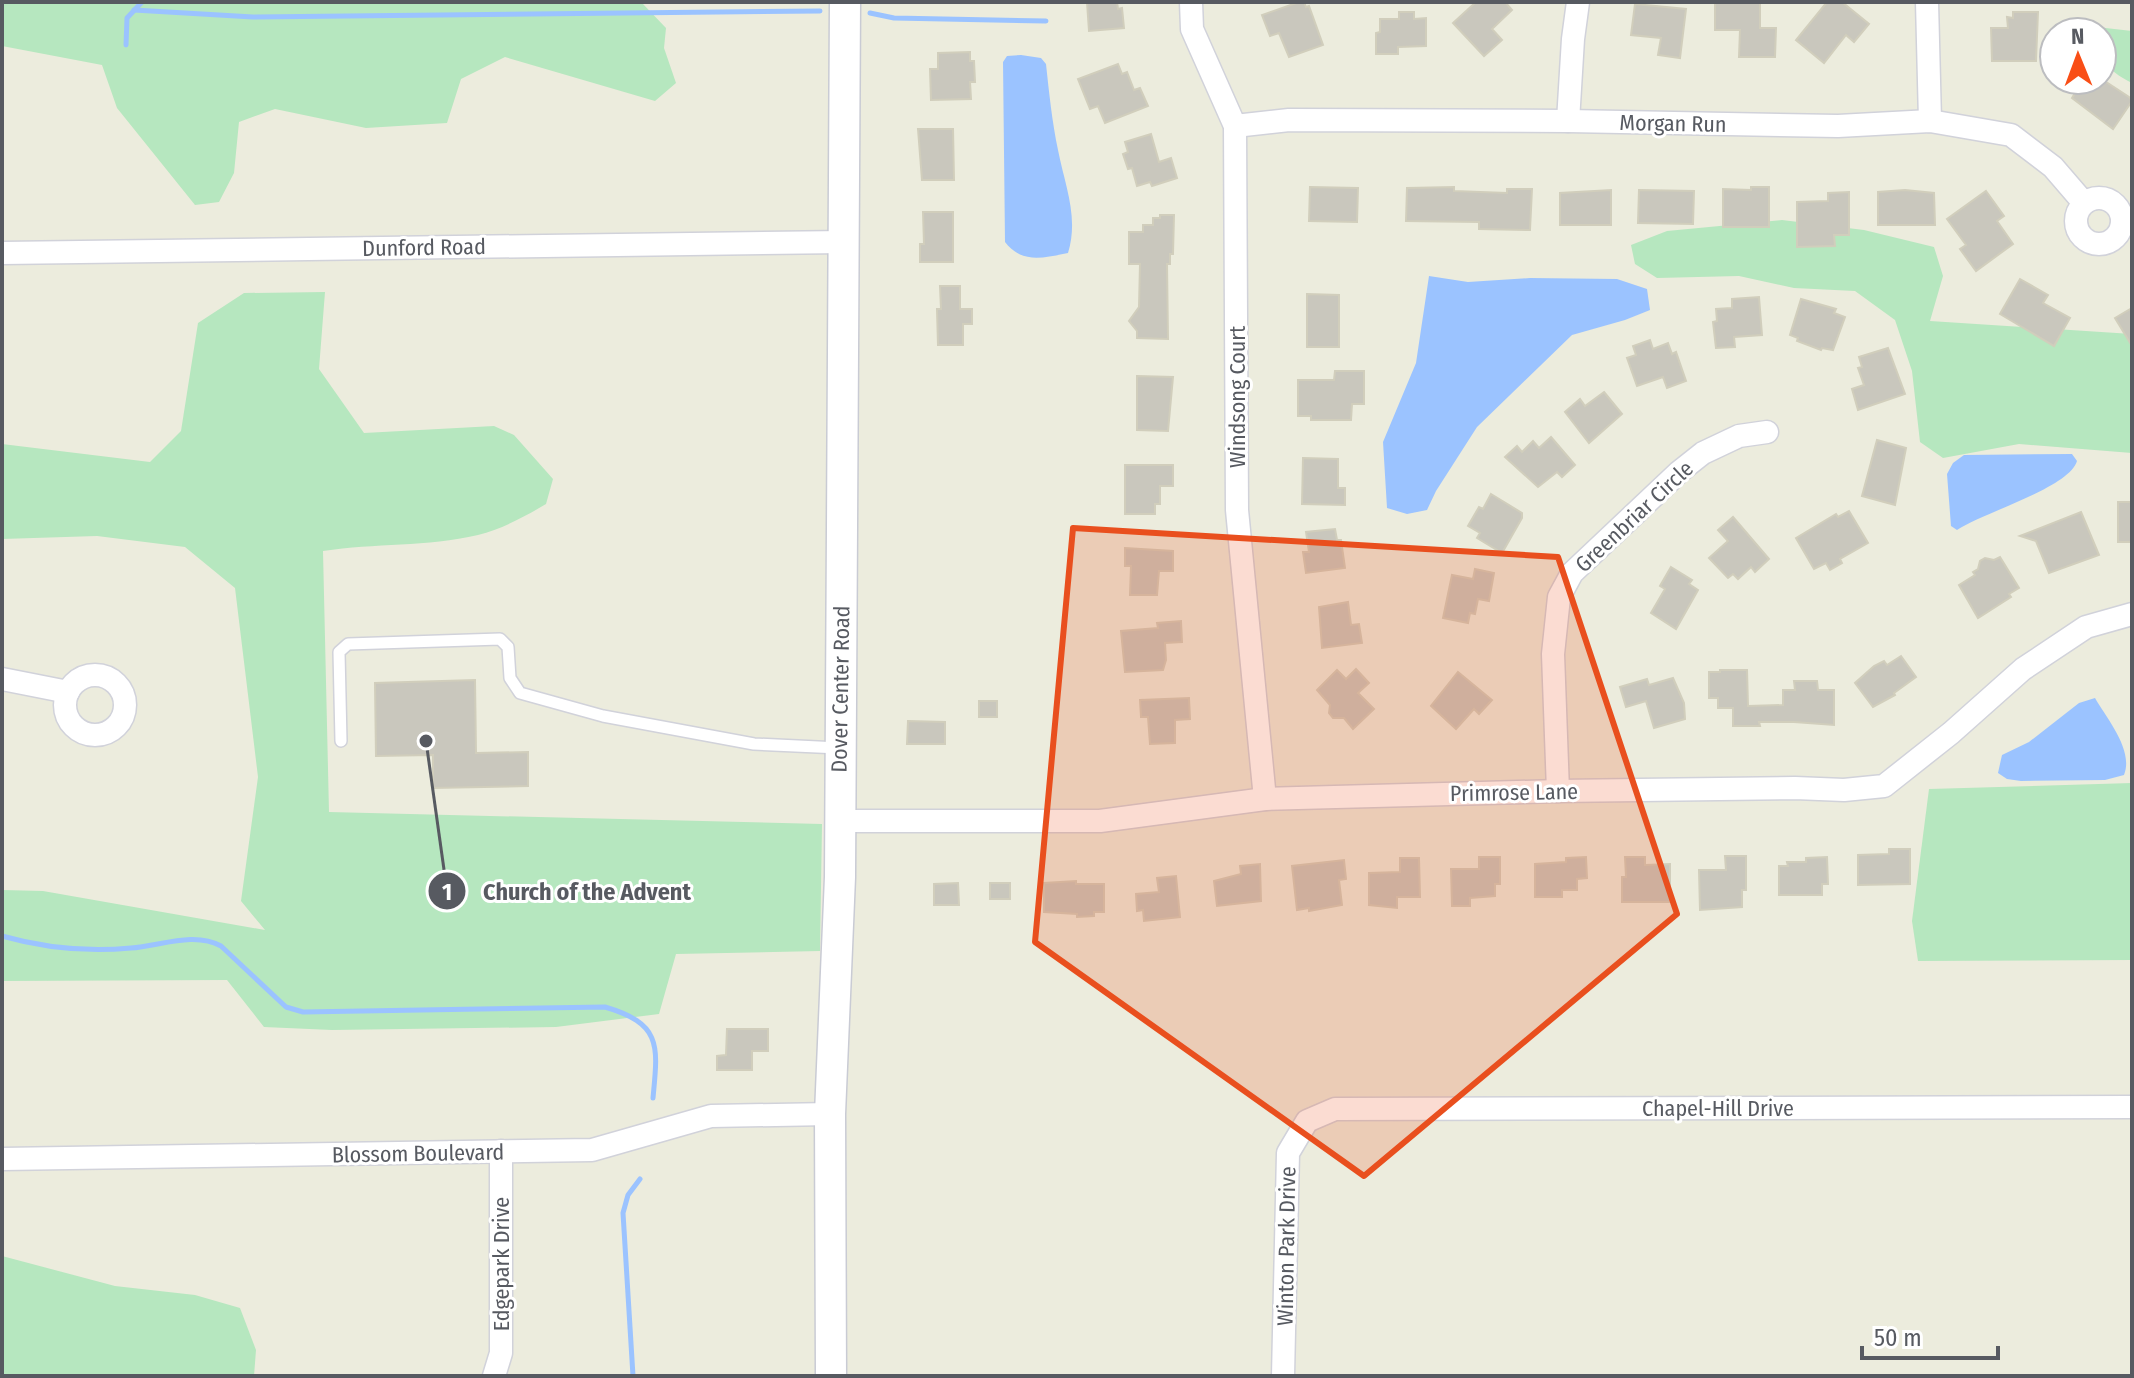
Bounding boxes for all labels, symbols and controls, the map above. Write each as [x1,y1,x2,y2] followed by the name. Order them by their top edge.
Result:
[2038,16,2118,96] north arrow
[2071,23,2084,50] text: N
[1619,109,1727,138] street label: Morgan Run
[362,233,486,262] street label: Dunford Road
[1224,325,1251,468] street label: Windsong Court
[1570,455,1699,578] street label: Greenbriar Circle
[826,605,855,773] street label: Dover Center Road
[1450,778,1578,807] street label: Primrose Lane
[427,867,707,915] callout: Church of the Advent
[442,878,452,906] text: 1
[483,878,691,906] text: Church of the Advent
[1642,1095,1794,1122] street label: Chapel-Hill Drive
[332,1138,504,1169] street label: Blossom Boulevard
[1272,1166,1301,1326] street label: Winton Park Drive
[488,1197,515,1331] street label: Edgepark Drive
[1862,1310,1998,1360] scale bar
[1874,1324,1922,1352] text: 50 m

